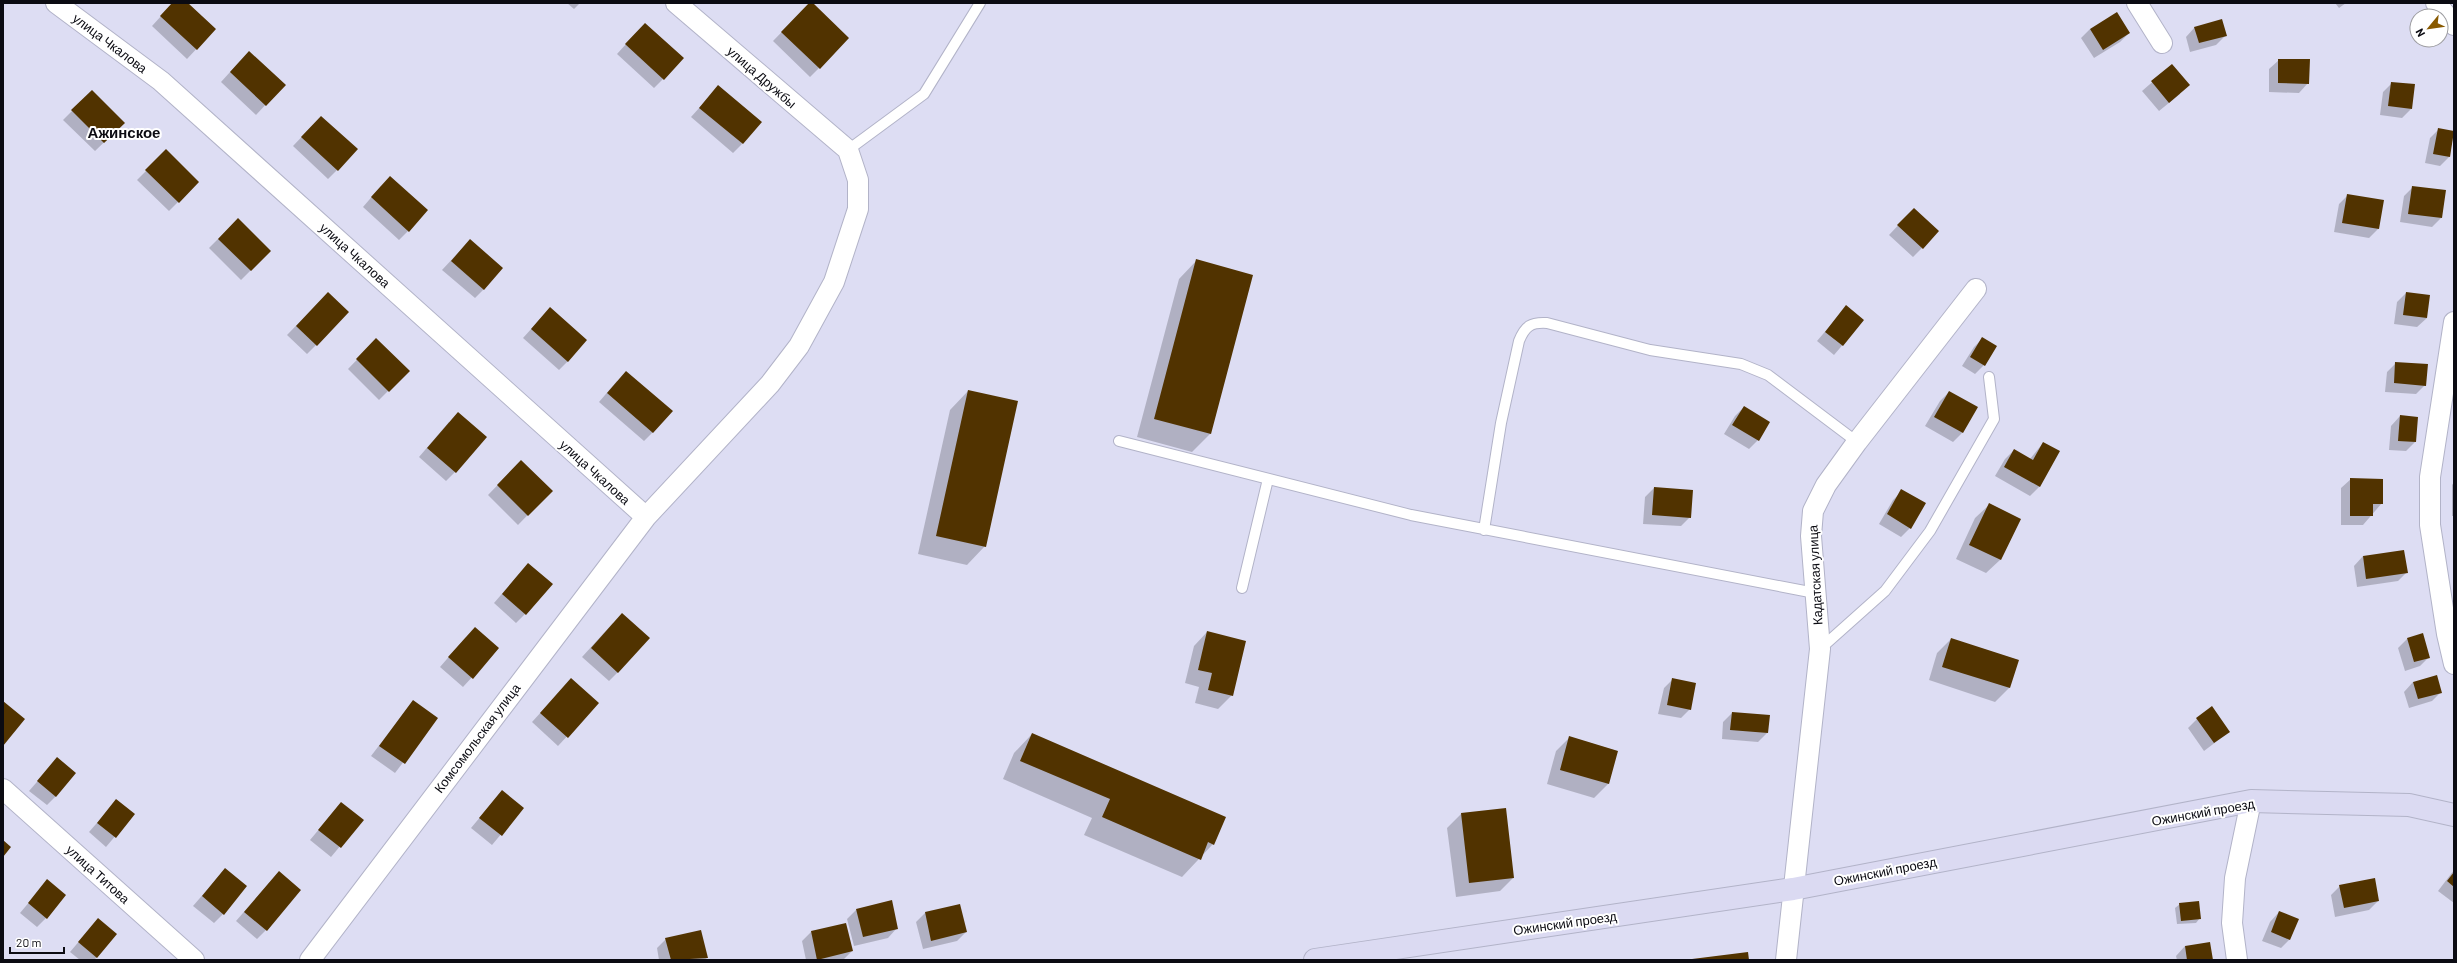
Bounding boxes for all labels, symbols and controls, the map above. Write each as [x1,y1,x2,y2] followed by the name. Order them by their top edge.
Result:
[2409,8,2449,48] north arrow
[70,10,151,77] street label: улица Чкалова
[2412,27,2427,39] text: N
[724,43,800,111] street label: улица Дружбы
[88,123,160,141] district label: Ажинское
[317,219,394,291] street label: улица Чкалова
[557,436,634,508] street label: улица Чкалова
[1804,524,1826,625] street label: Кадатская улица
[431,679,524,796] street label: Комсомольская улица
[2150,795,2256,829] street label: Ожинский проезд
[63,841,134,907] street label: улица Титова
[1832,853,1938,889] street label: Ожинский проезд
[1512,908,1618,938] street label: Ожинский проезд
[10,929,64,955] scale bar
[16,935,42,949] text: 20 m

